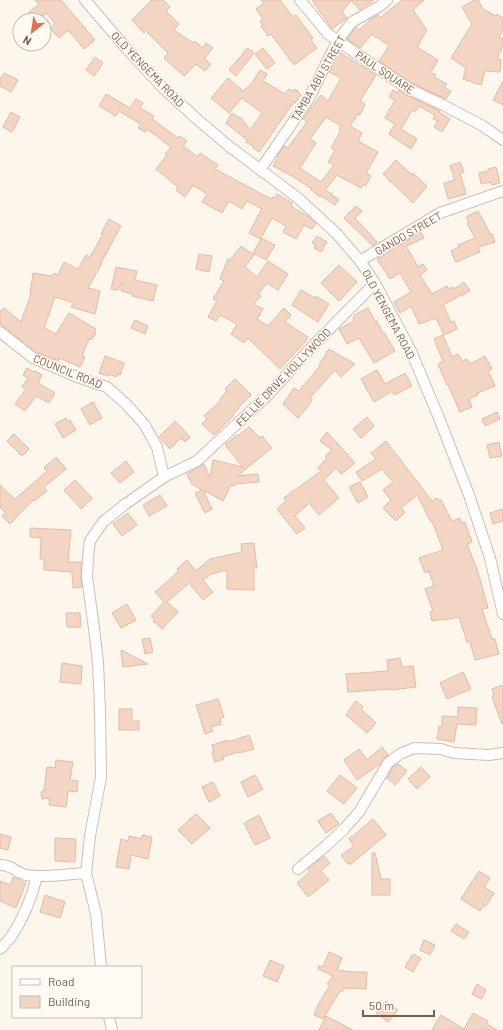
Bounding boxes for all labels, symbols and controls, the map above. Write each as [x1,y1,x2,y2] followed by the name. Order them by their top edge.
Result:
[12,12,52,52] north arrow
[109,29,187,109] street label: OLD YENGEMA ROAD
[288,33,348,123] street label: TAMBA ABU STREET
[20,34,33,49] text: N
[353,48,417,97] street label: PAUL SQUARE
[372,209,444,257] street label: GANDO STREET
[360,267,418,361] street label: OLD YENGEMA ROAD
[233,325,333,429] street label: FELLIE DRIVE HOLLYWOOD
[32,351,105,391] street label: COUNCIL ROAD
[12,966,142,1018] legend
[48,974,75,988] text: Road
[363,992,434,1018] scale bar
[48,994,90,1008] text: Building
[369,998,394,1012] text: 50 m

